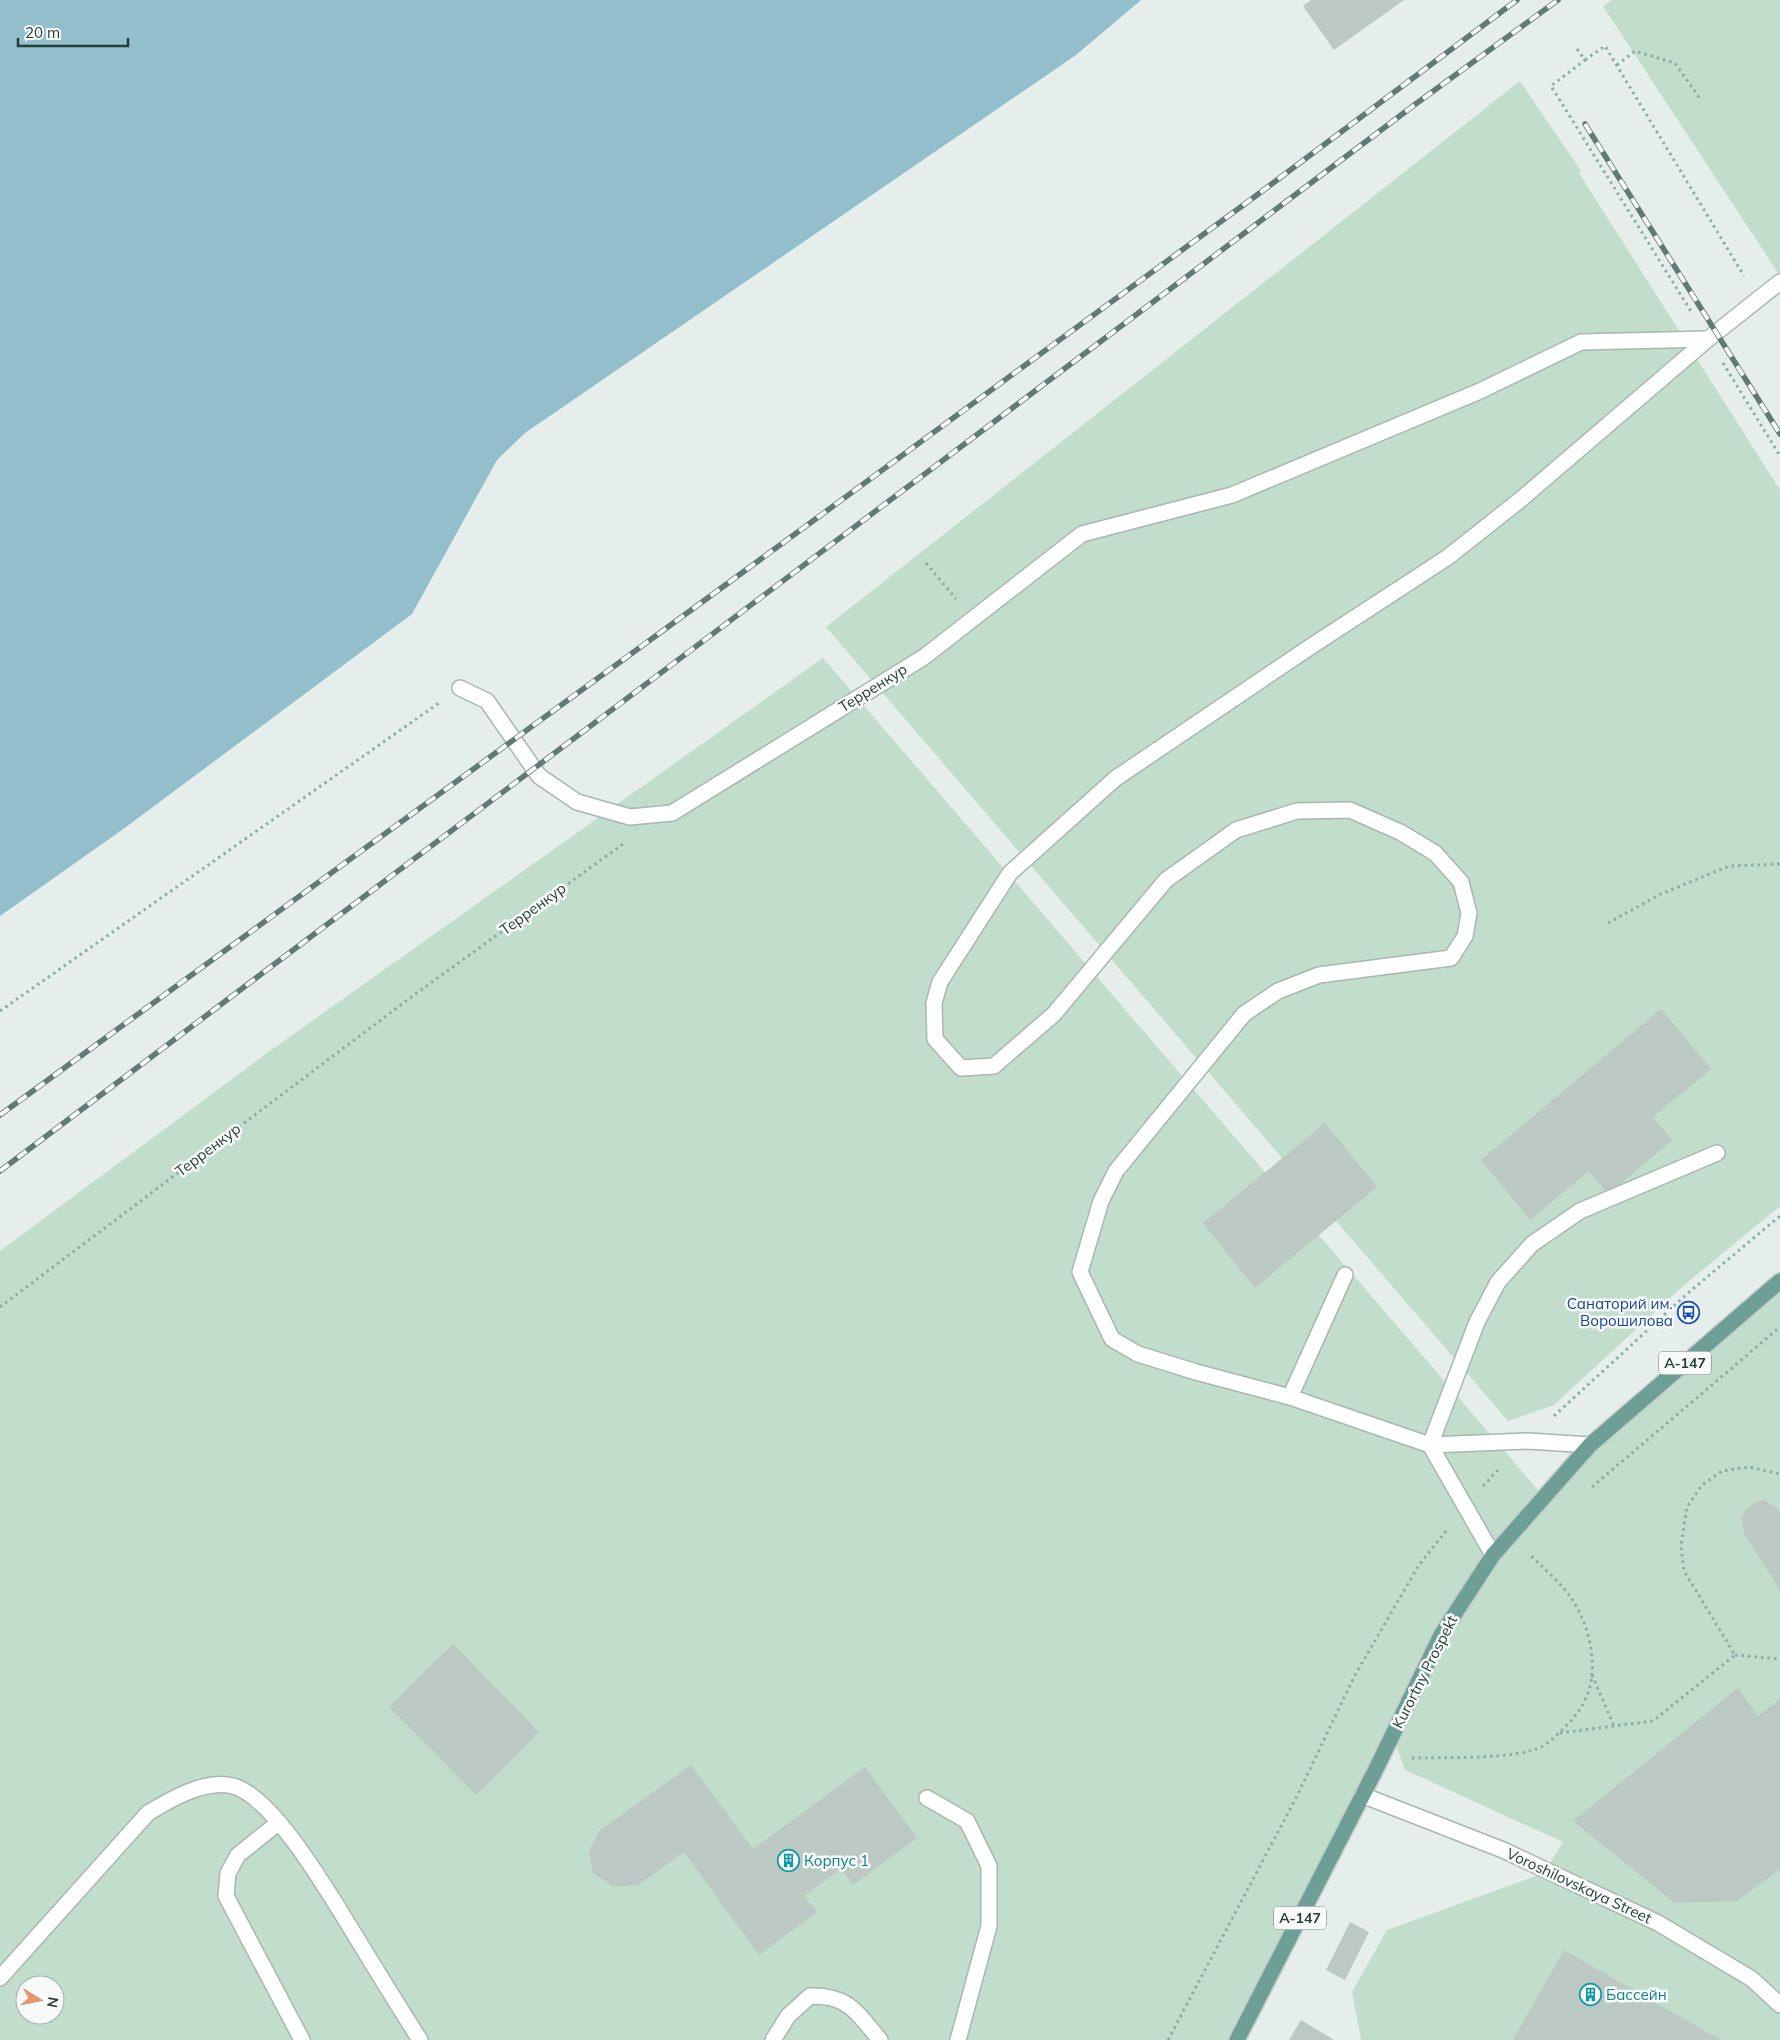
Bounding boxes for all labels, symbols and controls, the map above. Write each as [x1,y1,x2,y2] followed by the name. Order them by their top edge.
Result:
[18,15,128,47] scale bar
[25,23,60,42] text: 20 m
[835,659,910,716] street label: Терренкур
[496,878,569,939] street label: Терренкур
[171,1119,244,1180] street label: Терренкур
[1567,1294,1673,1330] place label: Санаторий им. Ворошилова
[1677,1301,1701,1325] bus stop icon: Санаторий им. Ворошилова
[1659,1352,1711,1375] road number: А-147
[1388,1612,1461,1732] street label: Kurortny Prospekt
[1504,1844,1655,1928] street label: Voroshilovskaya Street
[776,1849,800,1873] building icon: Корпус 1
[804,1851,869,1870] place label: Корпус 1
[1274,1906,1326,1930] road number: А-147
[15,1975,65,2025] north arrow
[1578,1983,1602,2007] building icon: Бассейн
[1606,1985,1667,2004] place label: Бассейн
[43,1995,63,2009] text: N

